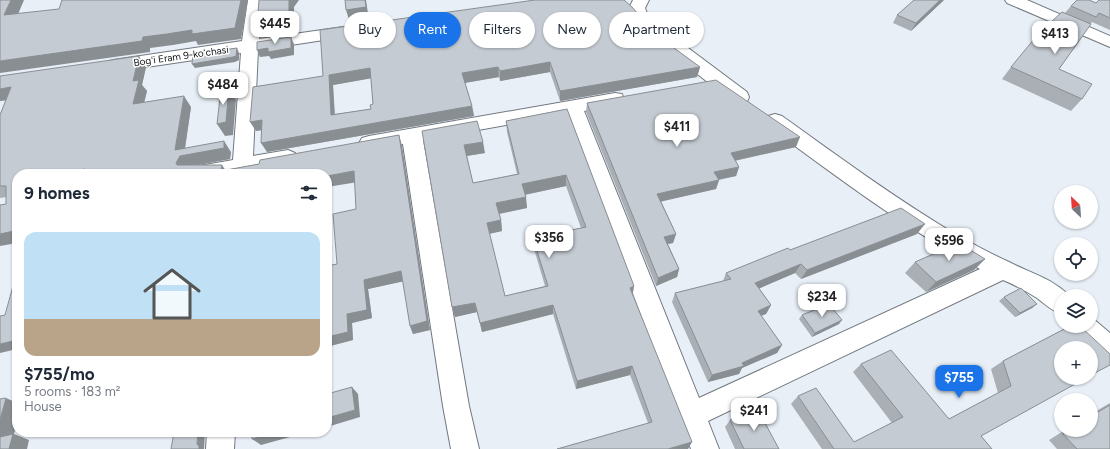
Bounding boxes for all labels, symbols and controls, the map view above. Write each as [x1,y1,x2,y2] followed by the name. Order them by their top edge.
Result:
[251,11,299,45] pin: $445
[344,12,396,48] chip: Buy
[404,12,461,48] chip: Rent
[469,12,535,48] chip: Filters
[543,12,601,48] chip: New
[609,12,704,48] chip: Apartment
[259,16,291,31] text: $445
[1031,21,1079,55] pin: $413
[1041,26,1069,41] text: $413
[133,43,229,69] street label: Bogʻi Eram 9-koʻchasi
[199,72,247,106] pin: $484
[207,77,239,92] text: $484
[653,114,701,148] pin: $411
[664,119,690,134] text: $411
[298,182,320,204] icon: filters
[24,183,90,203] text: 9 homes
[1054,185,1098,229] north arrow
[1054,185,1098,437] map controls
[525,225,573,259] pin: $356
[925,228,973,262] pin: $596
[534,230,564,245] text: $356
[934,233,964,248] text: $596
[1054,237,1098,281] button: locate
[136,258,208,330] icon: home
[798,284,846,318] pin: $234
[807,289,837,304] text: $234
[1054,289,1098,333] button: layers
[1054,341,1098,385] button: +
[24,364,95,384] text: $755/mo
[935,365,983,399] pin: $755
[944,370,974,385] text: $755
[24,384,120,399] text: 5 rooms · 183 m²
[1054,393,1098,437] button: −
[730,398,778,432] pin: $241
[24,399,62,414] text: House
[740,403,768,418] text: $241

